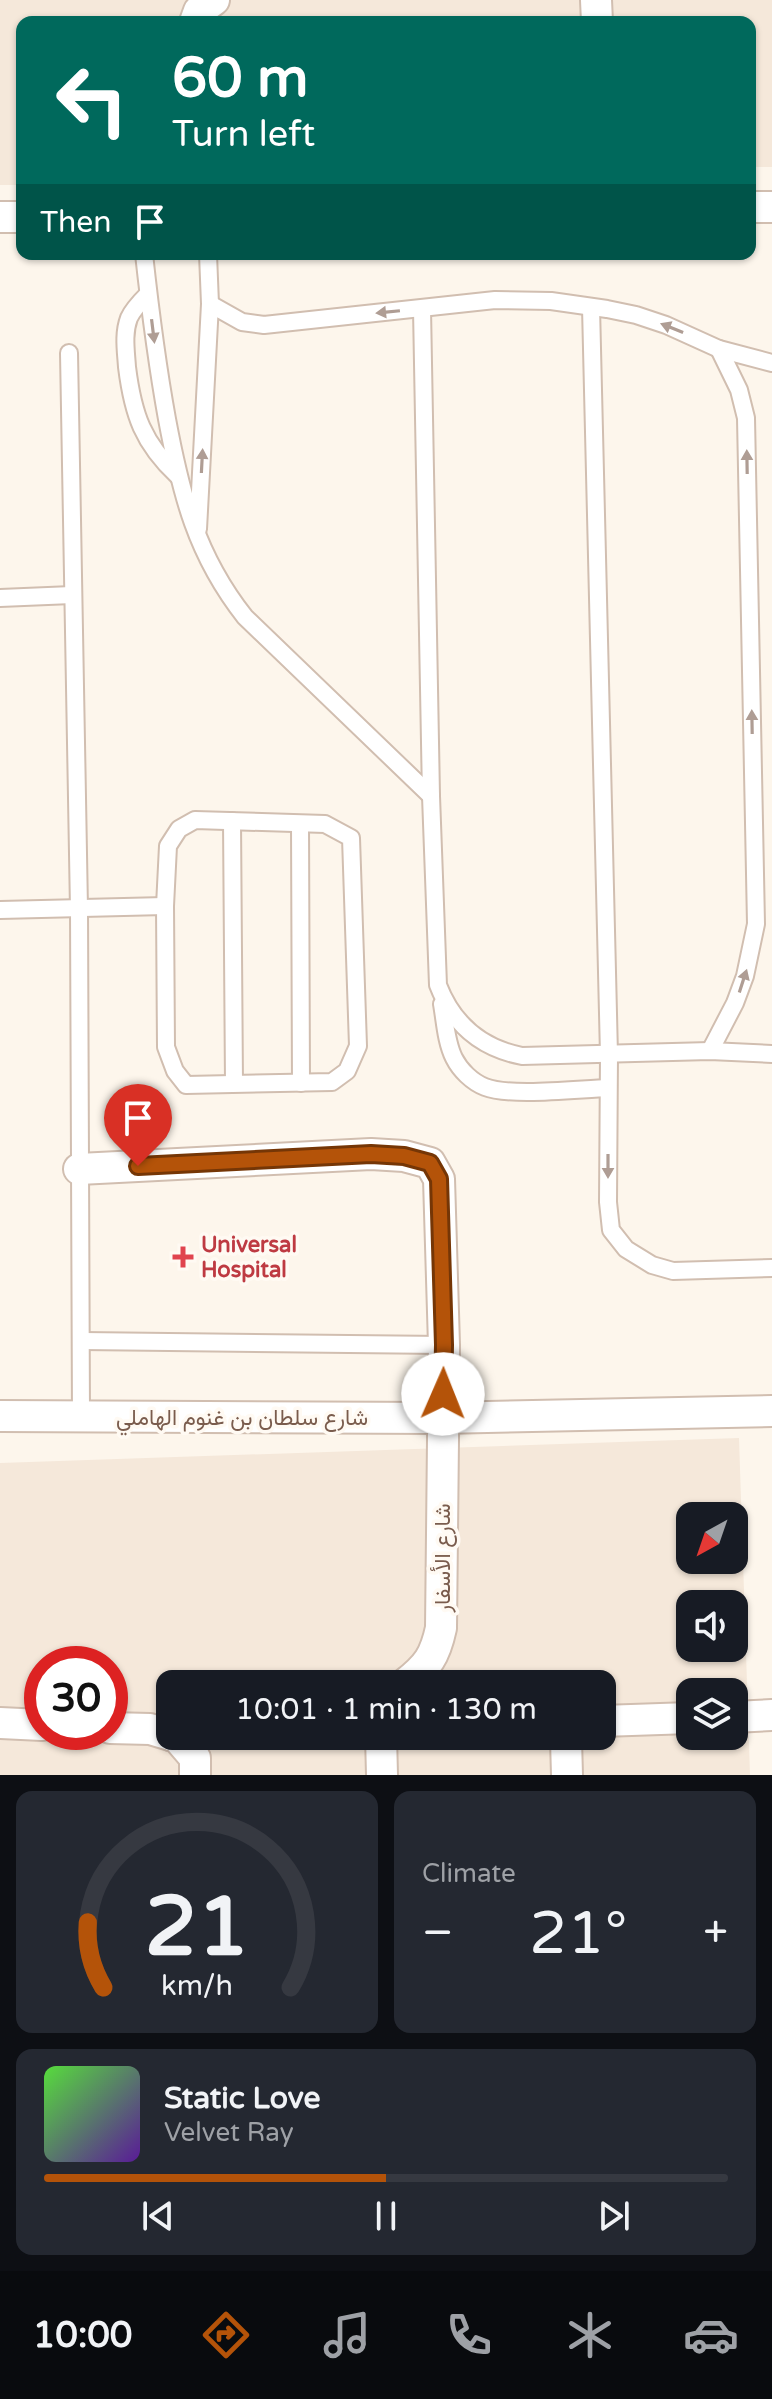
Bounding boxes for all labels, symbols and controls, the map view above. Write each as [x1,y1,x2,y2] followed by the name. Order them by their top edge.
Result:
[172,45,308,112] text: 60 m
[40,48,144,152] icon: left
[172,113,315,156] text: Turn left
[128,200,172,244] icon: arrive
[40,204,112,241] text: Then
[376,306,401,319] one-way arrow
[147,319,160,344] one-way arrow
[660,321,684,334] one-way arrow
[195,448,208,473] one-way arrow
[741,449,753,474] one-way arrow
[746,709,758,734] one-way arrow
[737,968,749,992] one-way arrow
[104,1084,172,1166] pin
[116,1096,160,1140] icon: arrive
[602,1154,614,1179] one-way arrow
[201,1232,297,1283] place label: Universal Hospital
[172,1246,194,1268] marker: Universal Hospital
[401,1352,485,1436] position arrow
[116,1405,368,1436] street label: شارع سلطان بن غنوم الهاملي
[676,1502,748,1574] north arrow
[676,1502,748,1750] map controls
[430,1503,457,1614] street label: شارع الأسفار
[676,1590,748,1662] button: sound
[24,1646,128,1750] speed limit sign: 30
[676,1678,748,1750] button: layers
[235,1691,537,1728] text: 10:01 · 1 min · 130 m
[422,1858,516,1889] text: Climate
[145,1878,249,1978] text: 21
[529,1898,627,1970] text: 21°
[422,1907,453,1960] text: −
[703,1907,728,1960] text: +
[161,1969,233,2003] text: km/h
[164,2080,320,2117] text: Static Love
[164,2117,294,2148] text: Velvet Ray
[136,2194,180,2238] icon: previous
[364,2194,408,2238] icon: pause
[592,2194,636,2238] icon: next
[198,2307,254,2363] icon: directions
[319,2307,375,2363] icon: music
[441,2307,497,2363] icon: phone
[562,2307,618,2363] icon: climate
[683,2307,739,2363] icon: car
[33,2314,132,2357] text: 10:00

